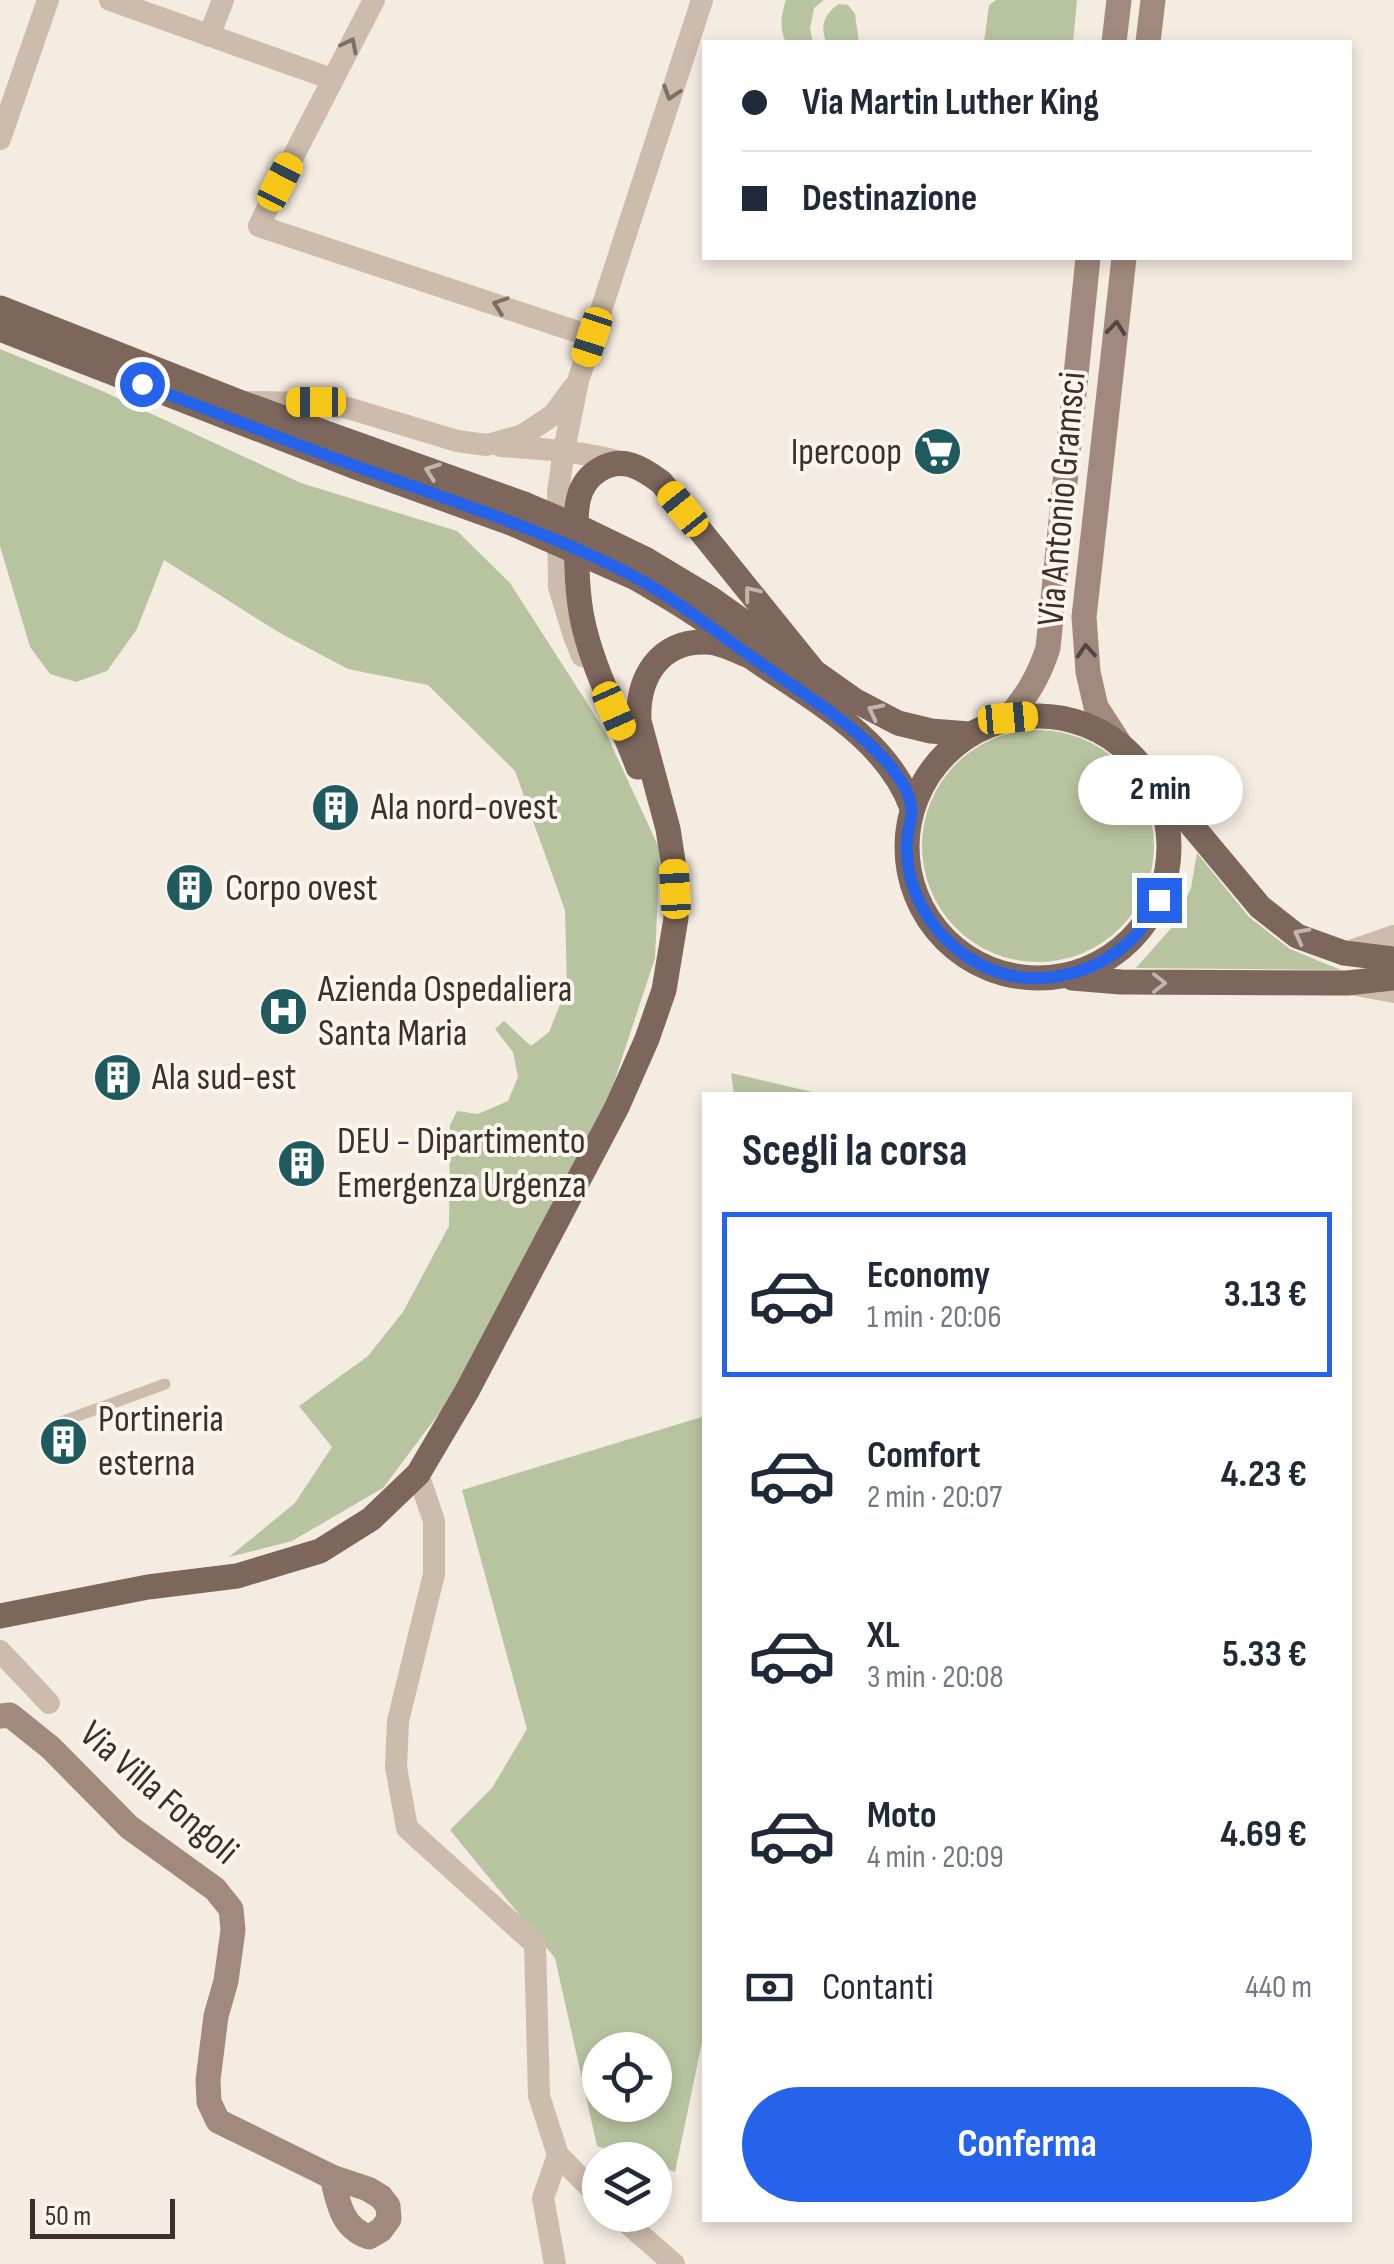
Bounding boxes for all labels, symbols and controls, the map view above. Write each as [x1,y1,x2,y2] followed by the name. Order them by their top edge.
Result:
[338,37,358,55] one-way arrow
[802,80,1099,125] text: Via Martin Luther King
[662,83,683,100] one-way arrow
[253,148,307,216] car
[802,176,977,221] text: Destinazione
[493,297,510,317] one-way arrow
[568,304,616,370] car
[1105,320,1126,336] one-way arrow
[120,362,165,407] route start
[1028,370,1096,628] street label: Via Antonio Gramsci
[286,387,346,417] car
[911,426,963,478] supermarket icon: Ipercoop
[791,430,902,475] place label: Ipercoop
[424,462,441,483] one-way arrow
[652,476,714,542] car
[745,587,763,605] one-way arrow
[1076,643,1097,659] one-way arrow
[588,677,640,745] car
[977,700,1039,736] car
[868,704,886,723] one-way arrow
[1076,755,1242,825] callout: 2 min
[1130,770,1191,809] text: 2 min
[310,781,362,833] building icon: Ala nord-ovest
[370,785,558,830] place label: Ala nord-ovest
[658,858,692,920] car
[164,862,216,914] building icon: Corpo ovest
[225,866,378,911] place label: Corpo ovest
[1137,878,1182,923] route end
[1293,928,1312,947] one-way arrow
[317,967,572,1056] place label: Azienda Ospedaliera Santa Maria
[1152,972,1167,994] one-way arrow
[257,985,309,1037] hospital icon: Azienda Ospedaliera Santa Maria
[91,1051,143,1103] building icon: Ala sud-est
[151,1055,296,1100] place label: Ala sud-est
[337,1119,587,1208] place label: DEU - Dipartimento Emergenza Urgenza
[742,1124,968,1179] text: Scegli la corsa
[276,1137,328,1189] building icon: DEU - Dipartimento Emergenza Urgenza
[747,1250,837,1340] icon: car
[867,1253,990,1298] text: Economy
[1224,1272,1307,1317] text: 3.13 €
[867,1298,1001,1337] text: 1 min · 20:06
[98,1397,224,1486] place label: Portineria esterna
[37,1415,89,1467] building icon: Portineria esterna
[747,1430,837,1520] icon: car
[867,1433,981,1478] text: Comfort
[1221,1452,1307,1497] text: 4.23 €
[867,1478,1002,1517] text: 2 min · 20:07
[747,1610,837,1700] icon: car
[867,1613,900,1658] text: XL
[1222,1632,1307,1677] text: 5.33 €
[867,1658,1004,1697] text: 3 min · 20:08
[70,1712,248,1874] street label: Via Villa Fongoli
[747,1790,837,1880] icon: car
[867,1793,937,1838] text: Moto
[1220,1812,1307,1857] text: 4.69 €
[867,1838,1004,1877] text: 4 min · 20:09
[742,1960,797,2015] icon: cash
[822,1965,934,2010] text: Contanti
[1245,1968,1312,2007] text: 440 m
[582,2032,672,2232] map controls
[582,2032,672,2122] button: locate
[742,2087,1312,2202] button: Conferma
[582,2142,672,2232] button: layers
[30,2194,175,2238] scale bar
[45,2200,91,2233] text: 50 m

